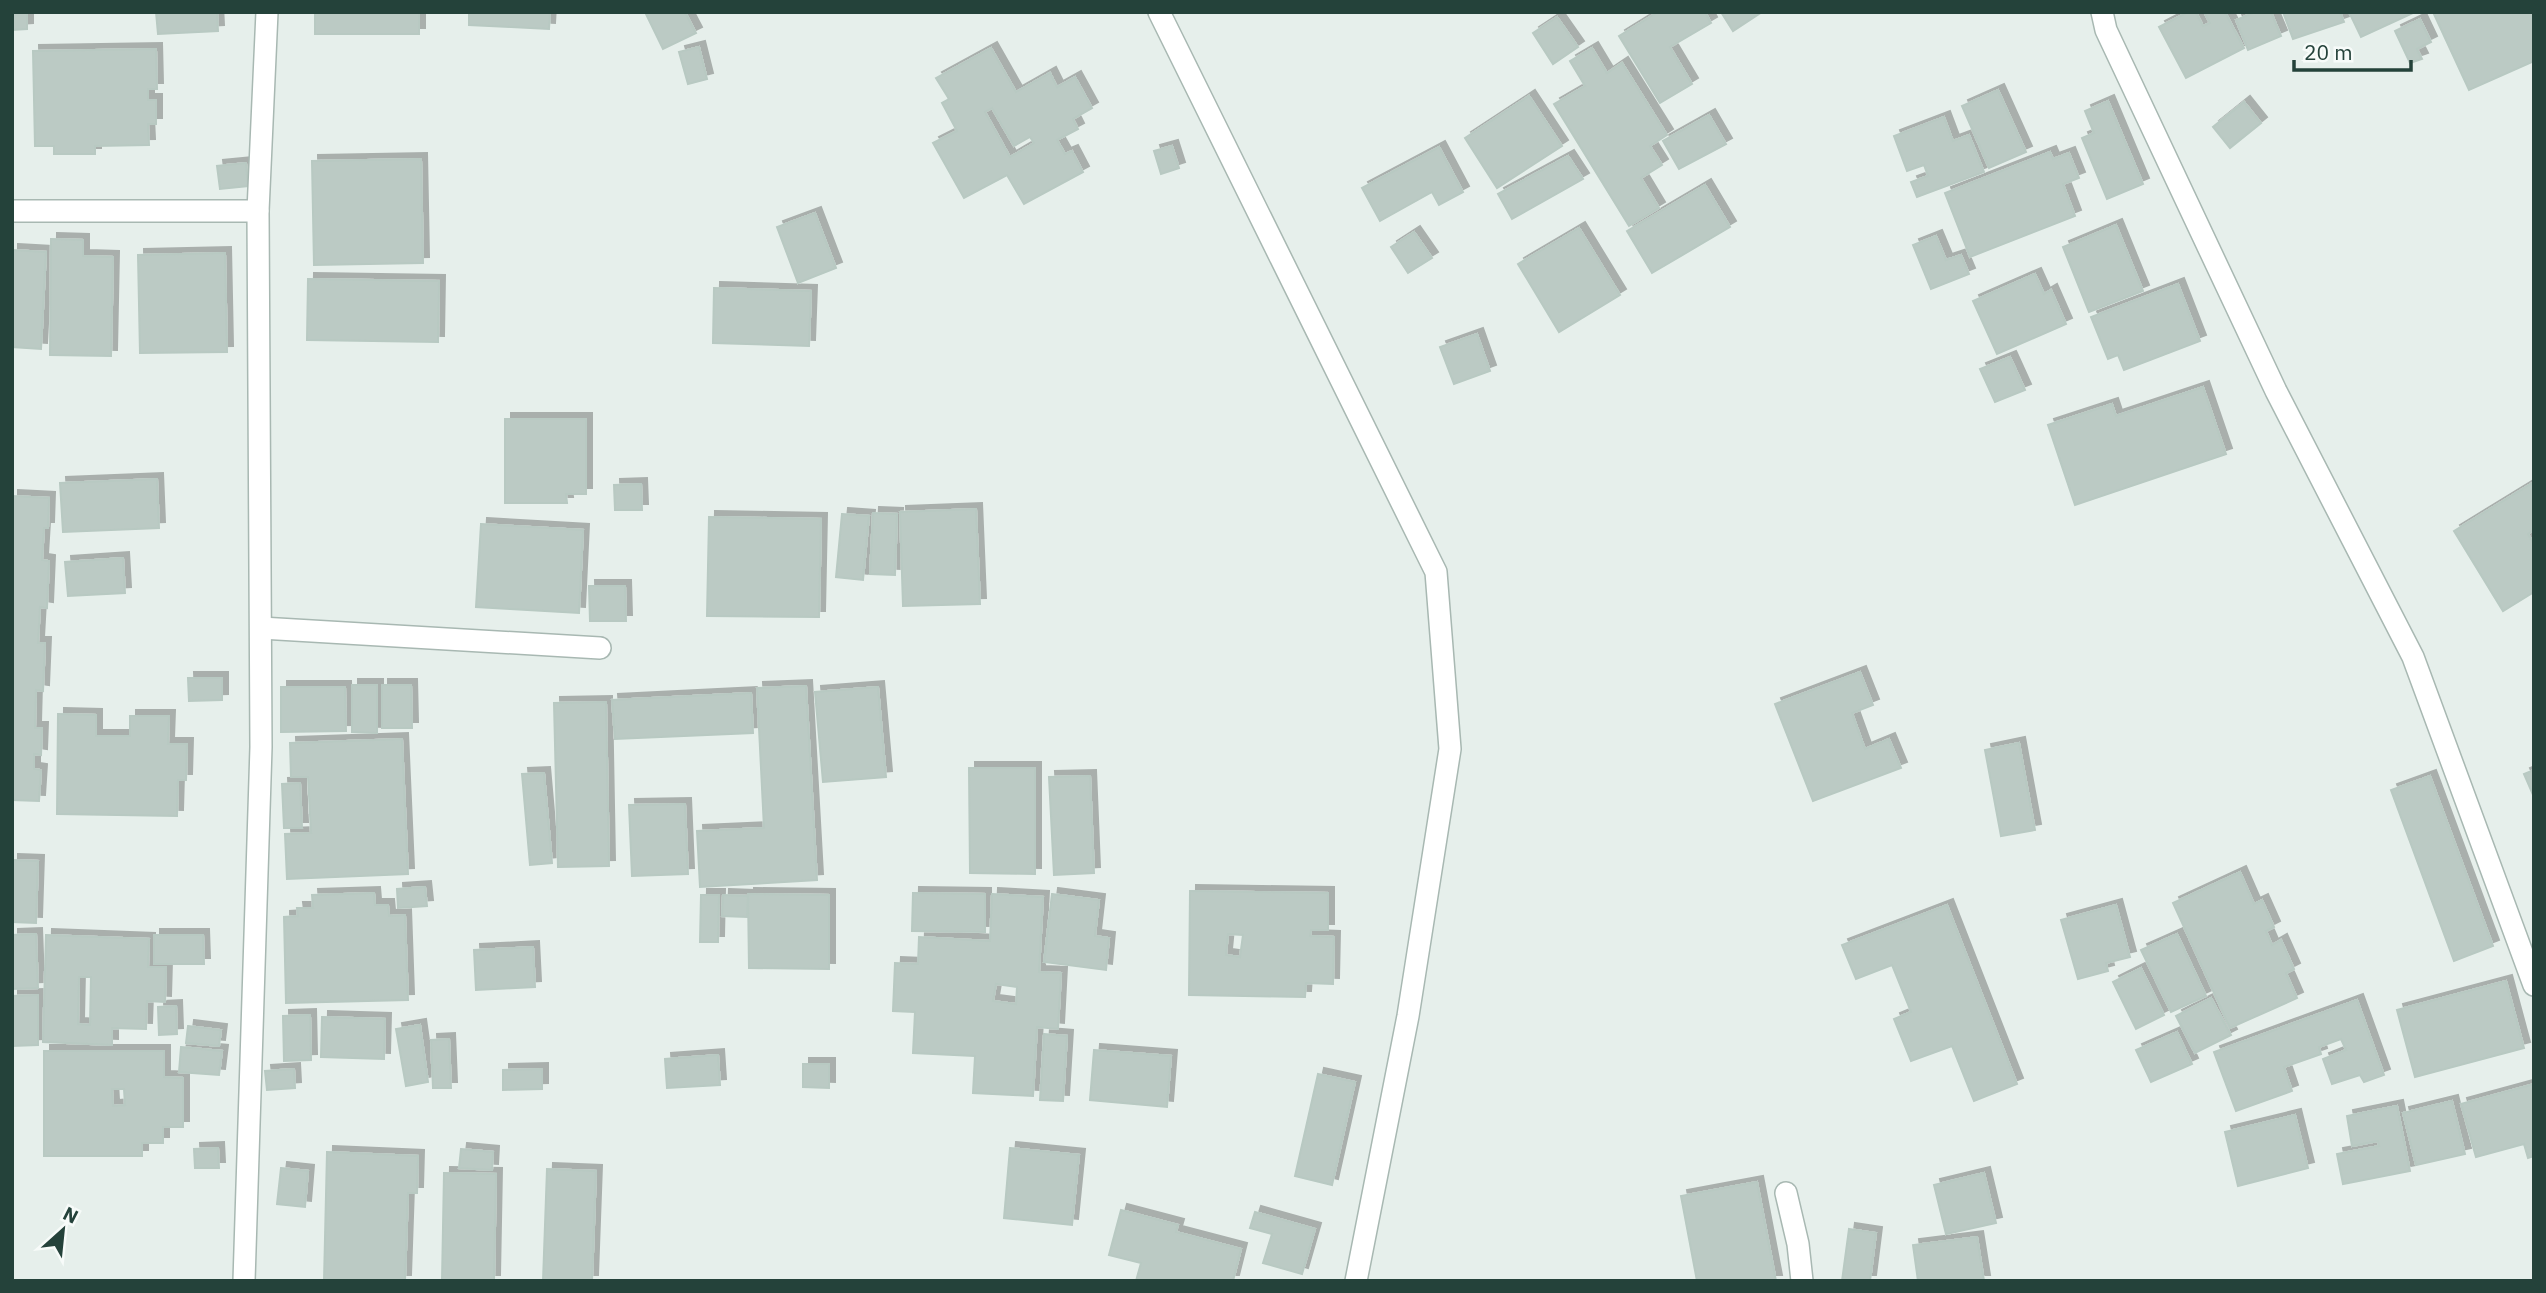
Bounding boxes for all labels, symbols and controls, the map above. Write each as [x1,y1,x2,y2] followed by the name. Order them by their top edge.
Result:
[2294,28,2411,72] scale bar
[2304,38,2353,66] text: 20 m
[28,1195,98,1265] north arrow
[59,1201,82,1229] text: N

